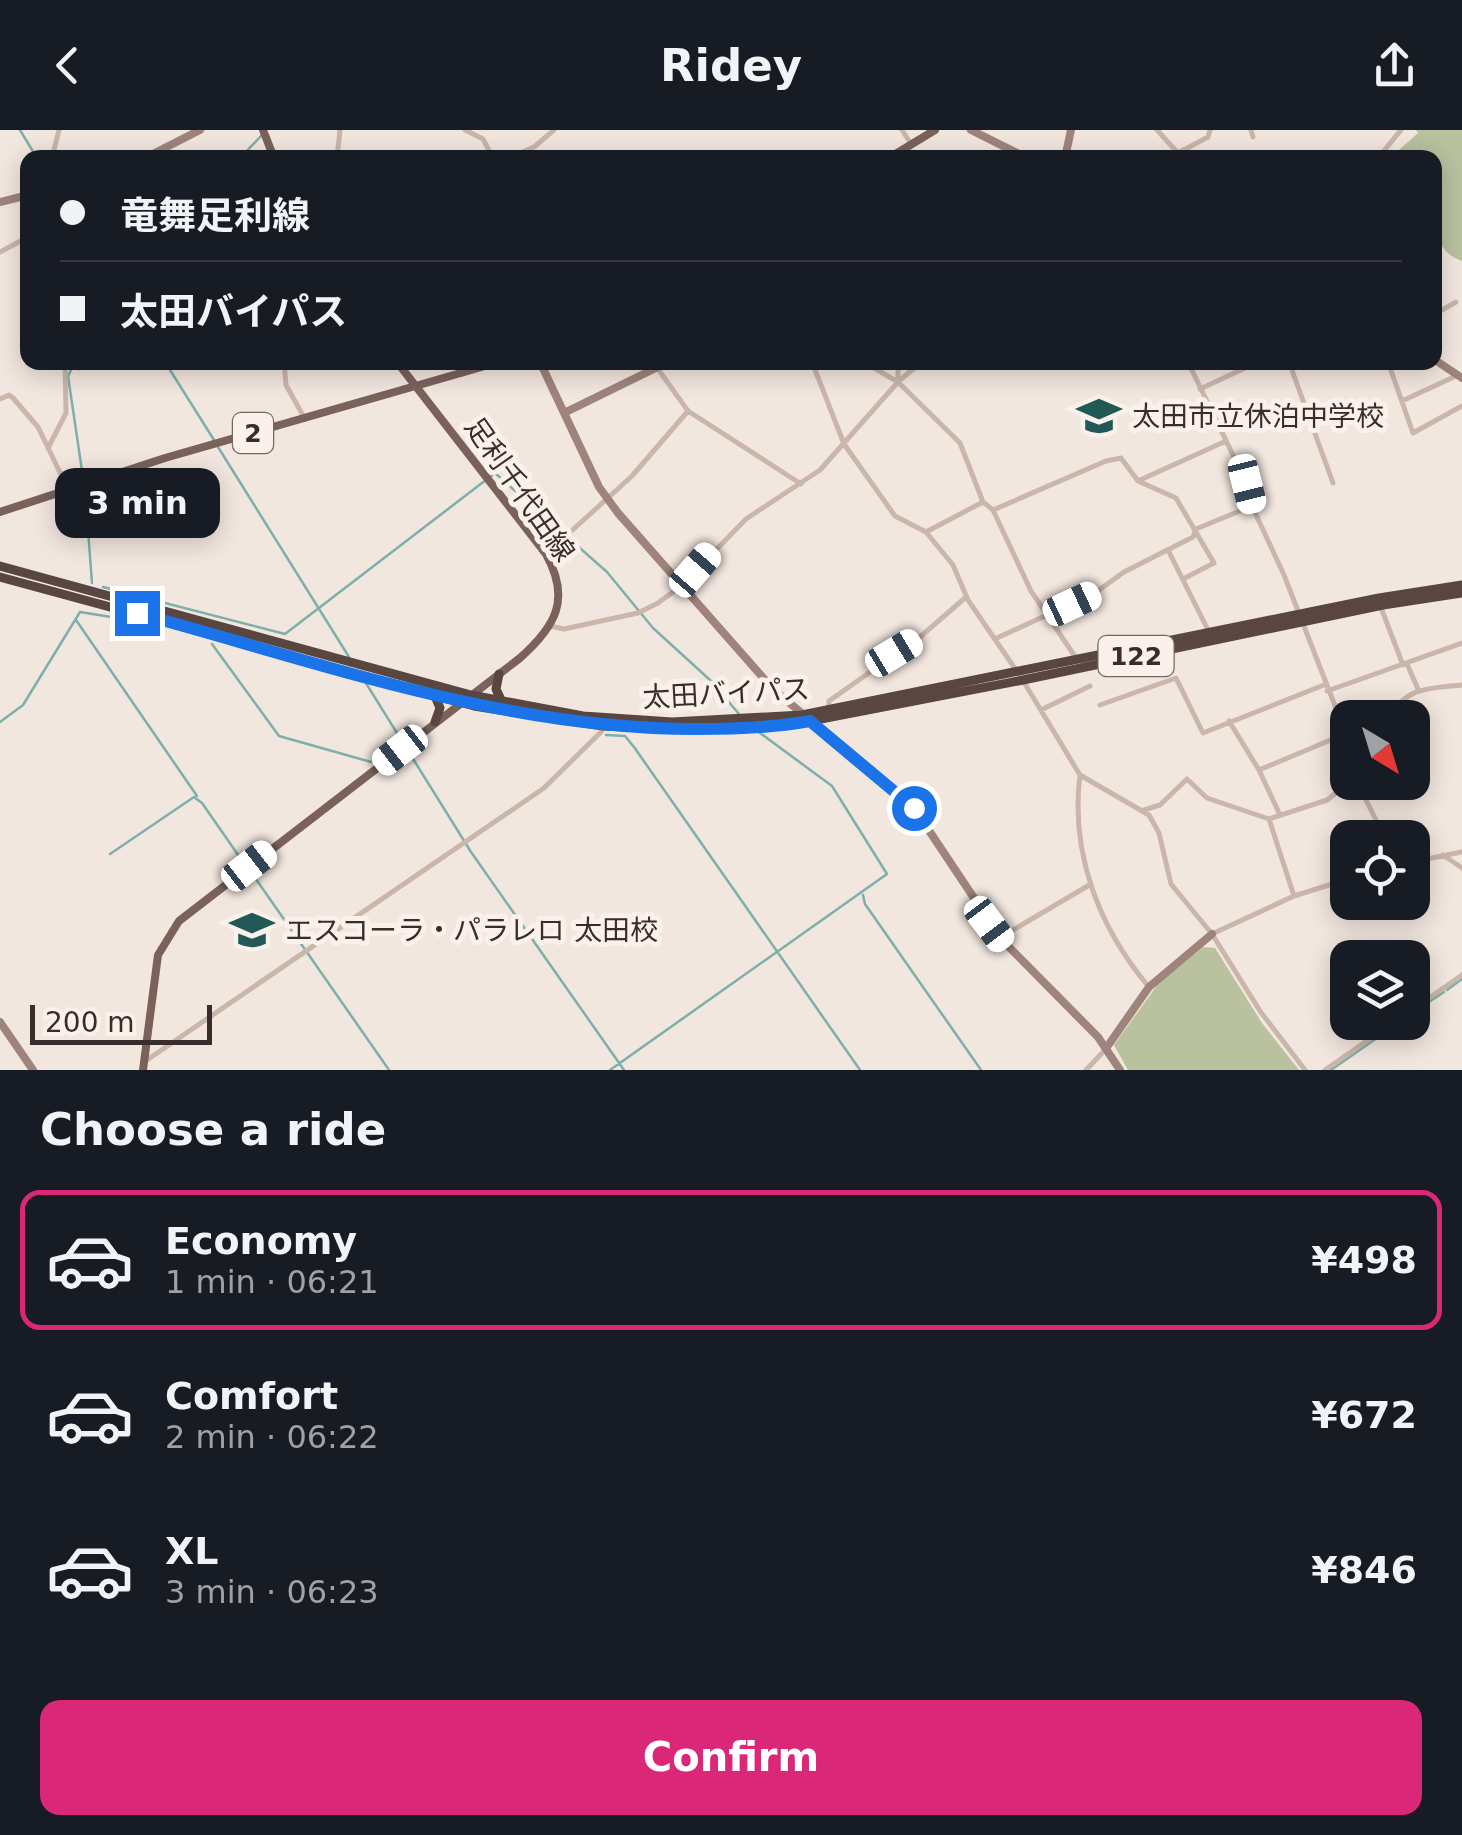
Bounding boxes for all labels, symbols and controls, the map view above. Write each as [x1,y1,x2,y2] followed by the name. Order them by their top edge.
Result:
[40,38,95,93] icon: back
[1367,38,1422,93] icon: share
[660,39,802,92] text: Ridey
[120,194,310,238] text: 竜舞足利線
[120,290,347,334] text: 太田バイパス
[1075,392,1123,440] school or university icon: 太田市立休泊中学校
[1132,400,1384,433] place label: 太田市立休泊中学校
[458,411,581,568] street label: 足利千代田線
[233,413,273,453] road number: 2
[1225,451,1269,517] car
[54,468,220,538] callout: 3 min
[87,484,188,522] text: 3 min
[664,538,726,602] car
[1038,578,1106,630] car
[115,591,160,636] route end
[861,625,927,681] car
[1098,636,1174,676] road number: 122
[642,673,811,714] street label: 太田バイパス
[1330,700,1430,800] north arrow
[1330,700,1430,1040] map controls
[367,720,433,780] car
[892,786,937,831] route start
[1330,820,1430,920] button: locate
[216,836,282,896] car
[959,891,1019,957] car
[228,906,276,954] school or university icon: エスコーラ・パラレロ 太田校
[285,914,658,947] place label: エスコーラ・パラレロ 太田校
[1330,940,1430,1040] button: layers
[30,1000,212,1044] scale bar
[45,1006,135,1039] text: 200 m
[40,1103,386,1156] text: Choose a ride
[45,1215,135,1305] icon: car
[165,1219,357,1263] text: Economy
[1311,1238,1417,1282] text: ¥498
[165,1263,379,1301] text: 1 min · 06:21
[45,1370,135,1460] icon: car
[165,1374,338,1418] text: Comfort
[1311,1393,1417,1437] text: ¥672
[165,1418,379,1456] text: 2 min · 06:22
[45,1525,135,1615] icon: car
[165,1529,219,1573] text: XL
[1311,1548,1417,1592] text: ¥846
[165,1573,379,1611] text: 3 min · 06:23
[40,1700,1422,1815] button: Confirm

